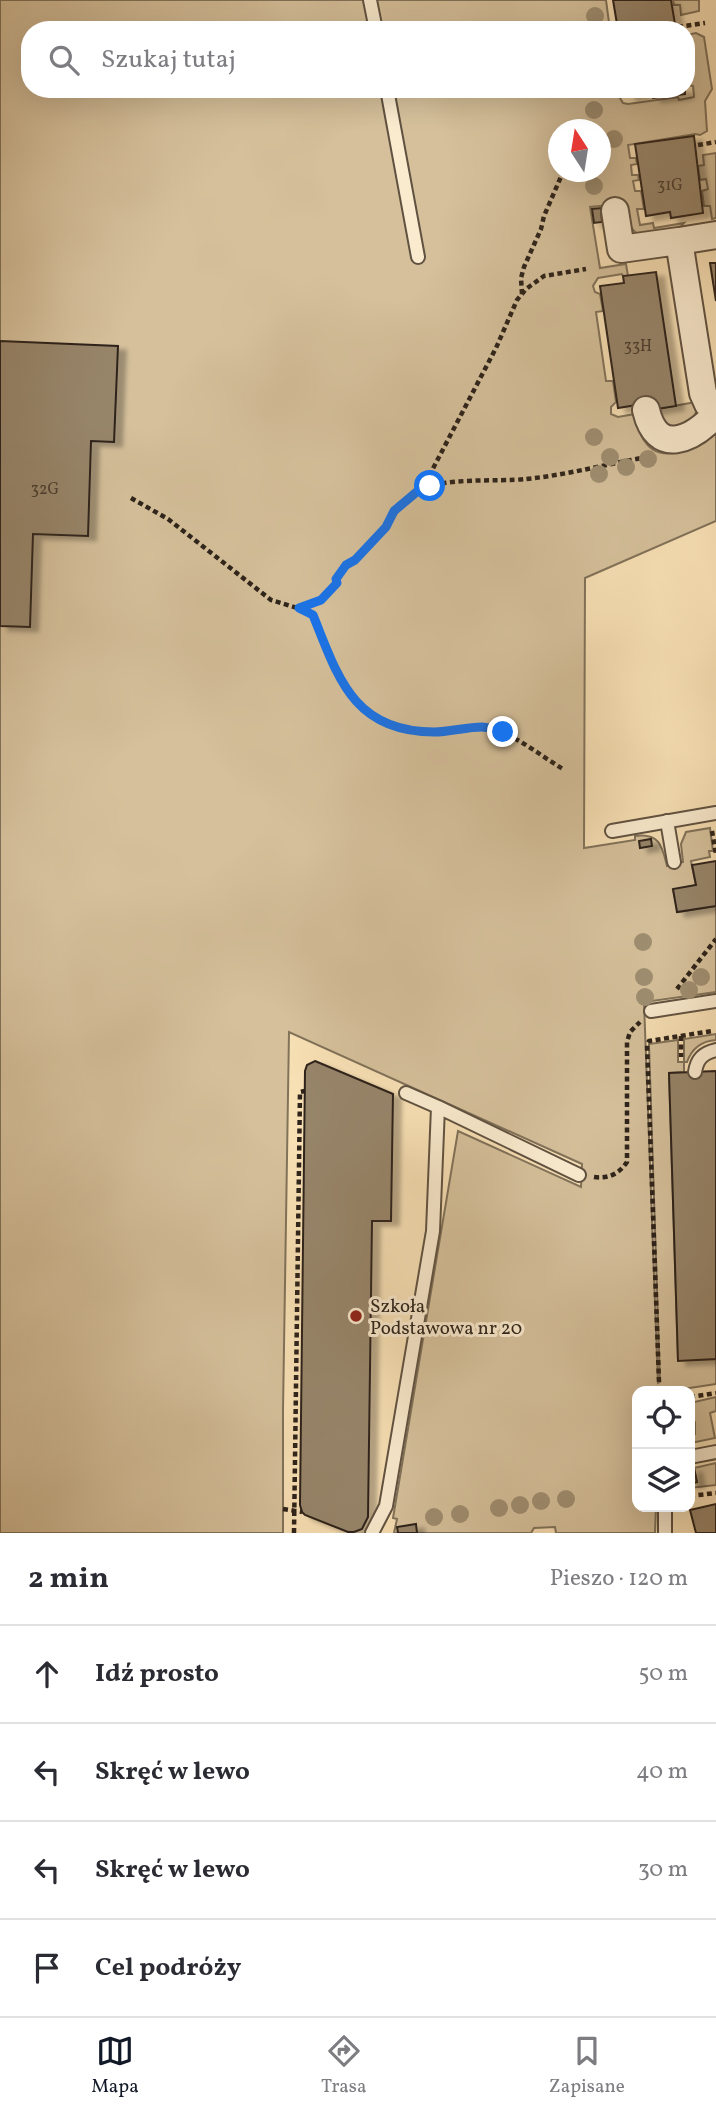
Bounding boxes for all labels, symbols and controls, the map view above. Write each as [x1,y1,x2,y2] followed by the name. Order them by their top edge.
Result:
[21,21,695,98] search box
[45,41,83,79] icon: search
[101,42,236,78] text: Szukaj tutaj
[548,119,611,182] north arrow
[657,175,683,197] house number: 31G
[624,336,652,358] house number: 33H
[414,470,445,501] route start
[31,479,59,501] house number: 32G
[487,716,518,747] route end
[370,1294,522,1342] place label: Szkoła Podstawowa nr 20
[348,1308,364,1324] marker: Szkoła Podstawowa nr 20
[632,1386,695,1512] map controls
[632,1386,695,1449] button: locate
[632,1449,695,1512] button: layers
[28,1558,109,1600] text: 2 min
[550,1563,688,1595] text: Pieszo · 120 m
[28,1655,66,1693] icon: ahead
[95,1656,219,1692] text: Idź prosto
[639,1658,688,1690] text: 50 m
[28,1753,66,1791] icon: left
[95,1754,250,1790] text: Skręć w lewo
[636,1756,688,1788] text: 40 m
[28,1851,66,1889] icon: left
[95,1852,250,1888] text: Skręć w lewo
[638,1854,688,1886] text: 30 m
[28,1949,66,1987] icon: arrive
[95,1950,241,1986] text: Cel podróży
[91,2032,139,2100] tab: Mapa
[321,2032,366,2100] tab: Trasa
[549,2032,625,2100] tab: Zapisane

